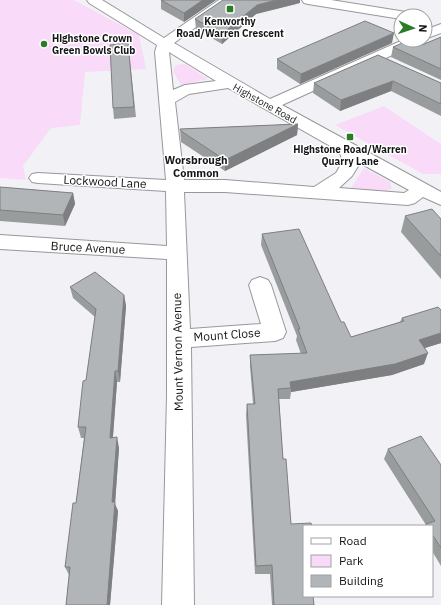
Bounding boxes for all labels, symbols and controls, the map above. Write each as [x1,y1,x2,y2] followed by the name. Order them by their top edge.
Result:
[225,4,235,14] marker: Kenworthy Road/Warren Crescent
[393,8,433,48] north arrow
[176,15,284,40] place label: Kenworthy Road/Warren Crescent
[416,24,430,33] text: N
[52,32,135,57] place label: Highstone Crown Green Bowls Club
[39,39,49,49] marker: Highstone Crown Green Bowls Club
[231,81,299,126] street label: Highstone Road
[345,132,355,142] marker: Highstone Road/Warren Quarry Lane
[293,143,407,168] place label: Highstone Road/Warren Quarry Lane
[164,153,228,180] district label: Worsbrough Common
[63,172,147,191] street label: Lockwood Lane
[50,238,126,257] street label: Bruce Avenue
[169,292,186,411] street label: Mount Vernon Avenue
[193,325,261,344] street label: Mount Close
[303,525,433,597] legend
[339,533,367,548] text: Road
[339,553,364,568] text: Park
[339,573,384,588] text: Building

